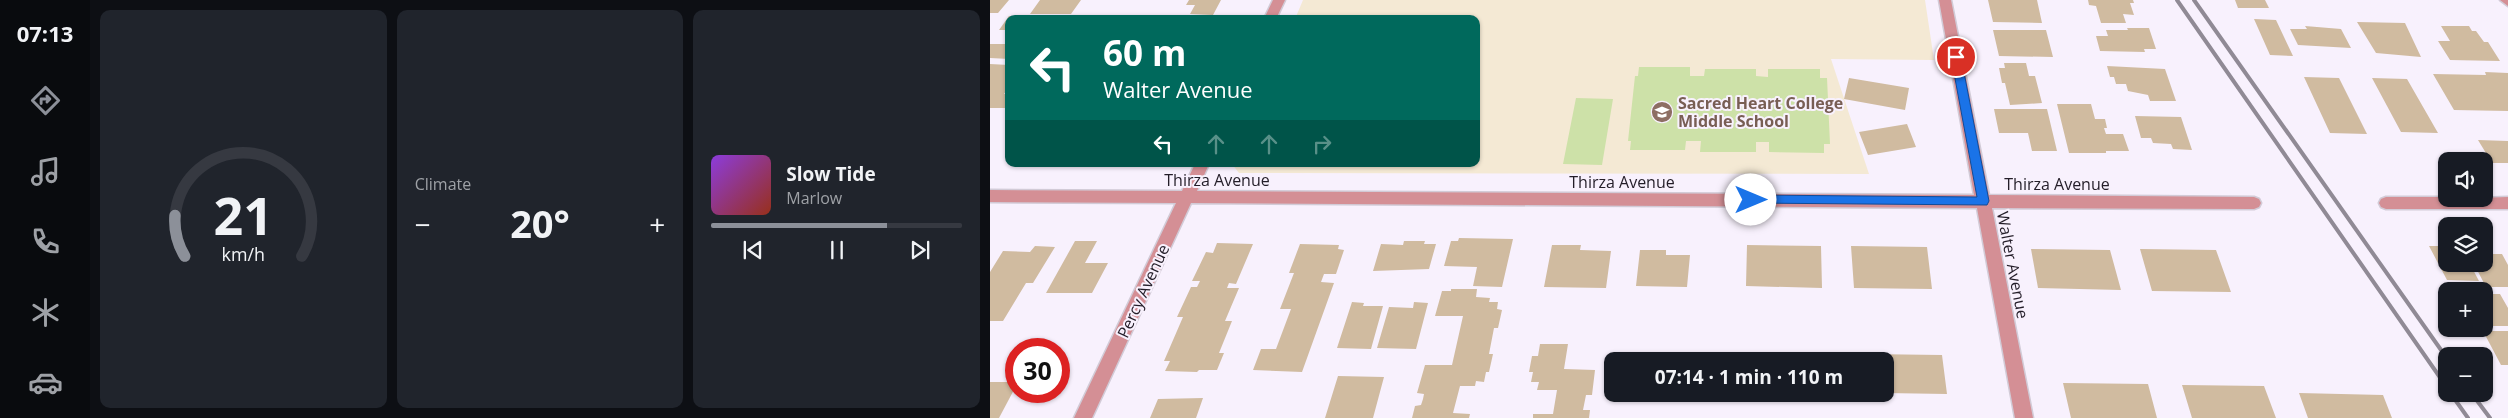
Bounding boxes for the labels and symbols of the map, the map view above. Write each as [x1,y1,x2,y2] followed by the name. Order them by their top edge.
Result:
[1935,36,1977,78] pin
[1678,92,1843,132] place label: Sacred Heart College Middle School
[1650,100,1674,124] school or university icon: Sacred Heart College Middle School
[1164,169,1270,191] street label: Thirza Avenue
[1569,171,1675,193] street label: Thirza Avenue
[1724,173,1776,225] position arrow
[2004,173,2110,195] street label: Thirza Avenue
[1992,210,2034,321] street label: Walter Avenue
[1112,241,1174,341] street label: Percy Avenue
[1005,338,1070,403] speed limit sign: 30

